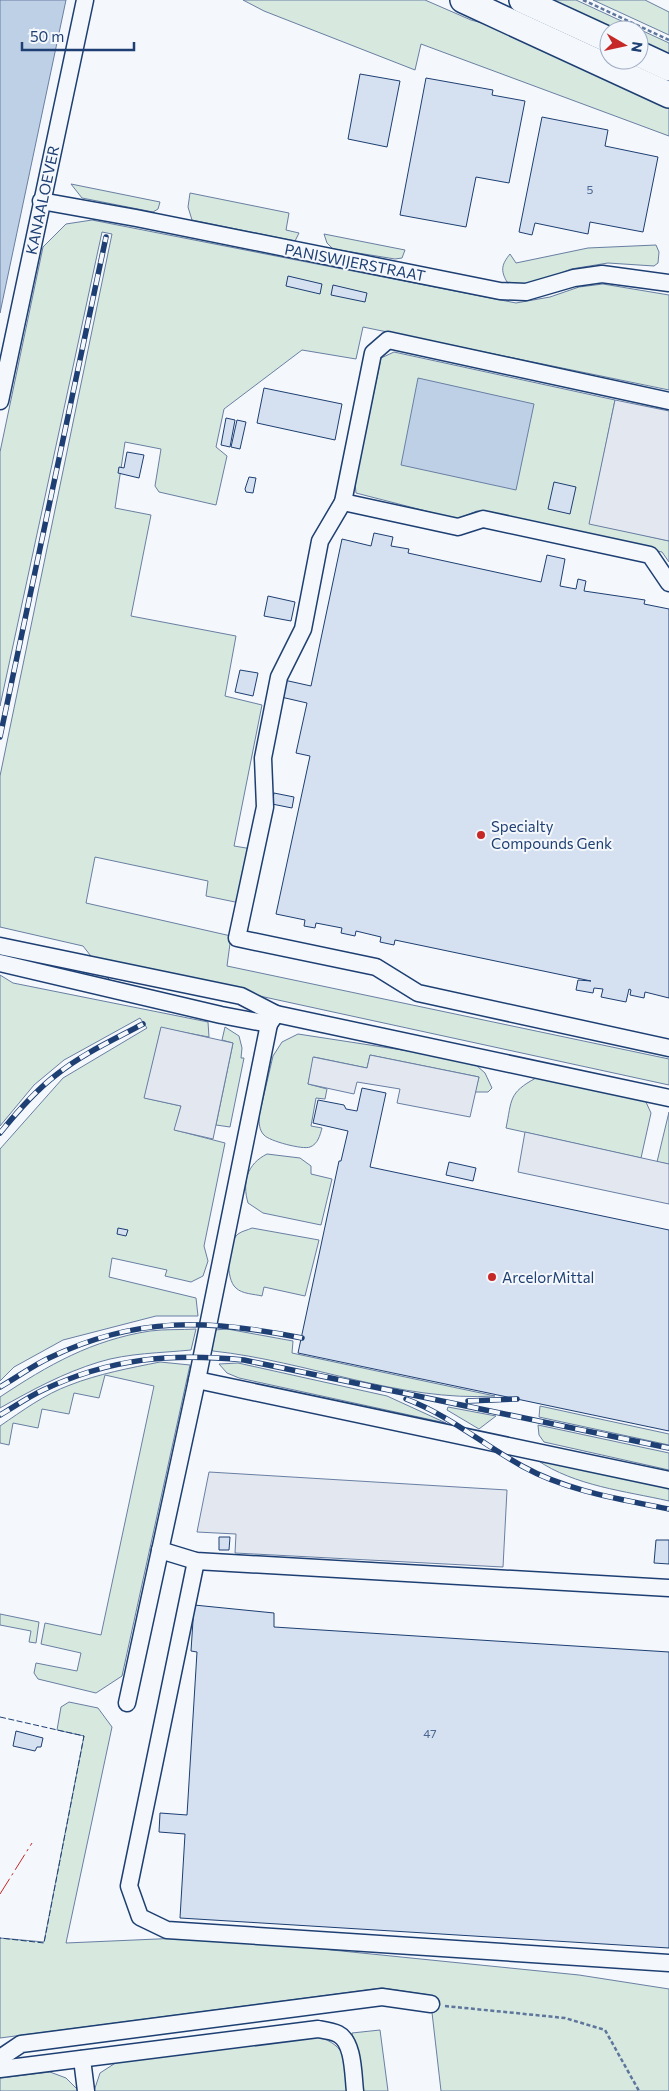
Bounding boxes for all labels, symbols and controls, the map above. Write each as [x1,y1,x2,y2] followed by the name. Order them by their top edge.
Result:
[22,20,135,52] scale bar
[599,20,649,70] north arrow
[30,27,64,45] text: 50 m
[628,41,647,54] text: N
[22,144,62,256] street label: KANAALOEVER
[587,182,594,196] house number: 5
[283,240,427,285] street label: PANISWIJERSTRAAT
[491,817,612,852] place label: Specialty Compounds Genk
[475,829,487,841] marker: Specialty Compounds Genk
[502,1268,594,1286] place label: ArcelorMittal
[486,1271,498,1283] marker: ArcelorMittal
[423,1726,437,1740] house number: 47

